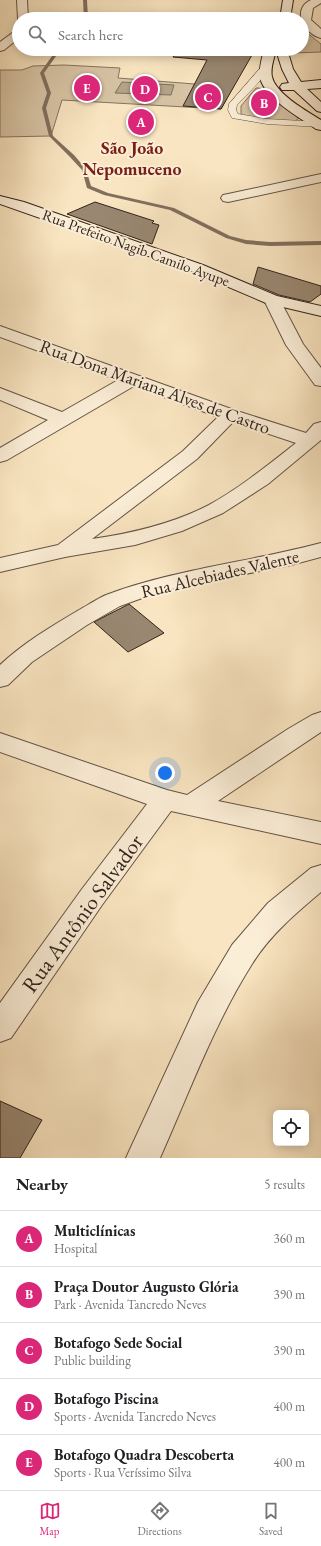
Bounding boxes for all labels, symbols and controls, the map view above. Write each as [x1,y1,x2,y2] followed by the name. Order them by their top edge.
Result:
[12,12,309,56] search box
[26,23,48,45] icon: search
[58,25,123,44] text: Search here
[74,73,100,103] pin: E
[132,74,158,104] pin: D
[195,82,221,112] pin: C
[251,88,277,118] pin: B
[128,107,154,137] pin: A
[82,136,182,180] district label: São João Nepomuceno
[40,205,233,290] street label: Rua Prefeito Nagib Camilo Ayupe
[37,334,274,439] street label: Rua Dona Mariana Alves de Castro
[139,544,301,603] street label: Rua Alcebiades Valente
[155,763,175,783] your location
[15,828,150,998] street label: Rua Antônio Salvador
[273,1110,309,1146] map controls
[273,1110,309,1146] button: locate
[16,1173,68,1195] text: Nearby
[264,1176,305,1193] text: 5 results
[54,1221,135,1240] text: Multiclínicas
[24,1230,34,1247] text: A
[274,1230,305,1247] text: 360 m
[54,1240,98,1257] text: Hospital
[54,1277,239,1296] text: Praça Doutor Augusto Glória
[25,1286,33,1303] text: B
[274,1286,305,1303] text: 390 m
[54,1296,206,1313] text: Park · Avenida Tancredo Neves
[54,1333,182,1352] text: Botafogo Sede Social
[24,1342,34,1359] text: C
[274,1342,305,1359] text: 390 m
[54,1352,131,1369] text: Public building
[54,1389,159,1408] text: Botafogo Piscina
[24,1398,34,1415] text: D
[274,1398,305,1415] text: 400 m
[54,1408,216,1425] text: Sports · Avenida Tancredo Neves
[54,1445,234,1464] text: Botafogo Quadra Descoberta
[25,1454,33,1471] text: E
[274,1454,305,1471] text: 400 m
[54,1464,191,1481] text: Sports · Rua Veríssimo Silva
[39,1500,61,1538] tab: Map
[138,1500,182,1538] tab: Directions
[259,1500,282,1538] tab: Saved

